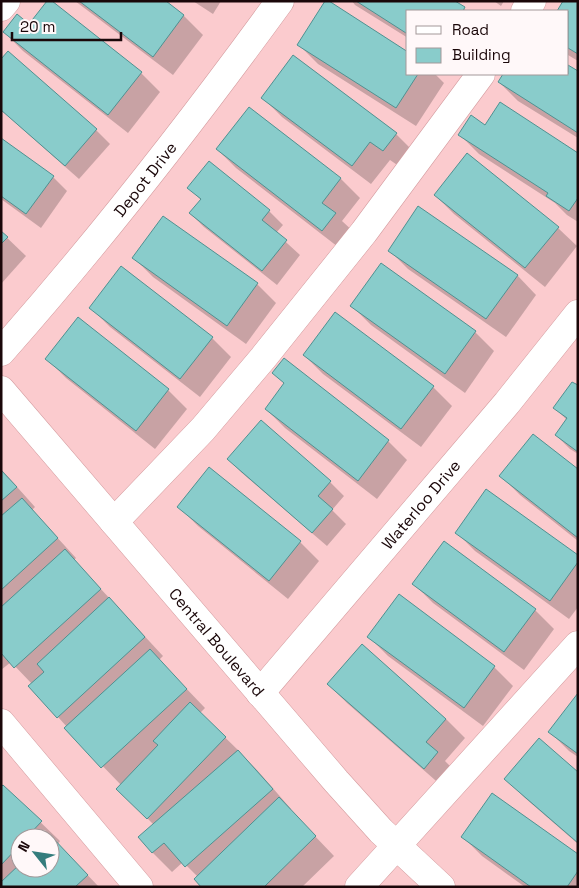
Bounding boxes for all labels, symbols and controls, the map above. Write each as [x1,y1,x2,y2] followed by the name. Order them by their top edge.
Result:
[12,10,121,42] scale bar
[406,10,569,75] legend
[20,17,55,36] text: 20 m
[452,20,489,39] text: Road
[452,45,511,64] text: Building
[109,138,182,221] street label: Depot Drive
[377,455,465,554] street label: Waterloo Drive
[164,584,269,701] street label: Central Boulevard
[10,828,60,878] north arrow
[14,838,34,855] text: N

